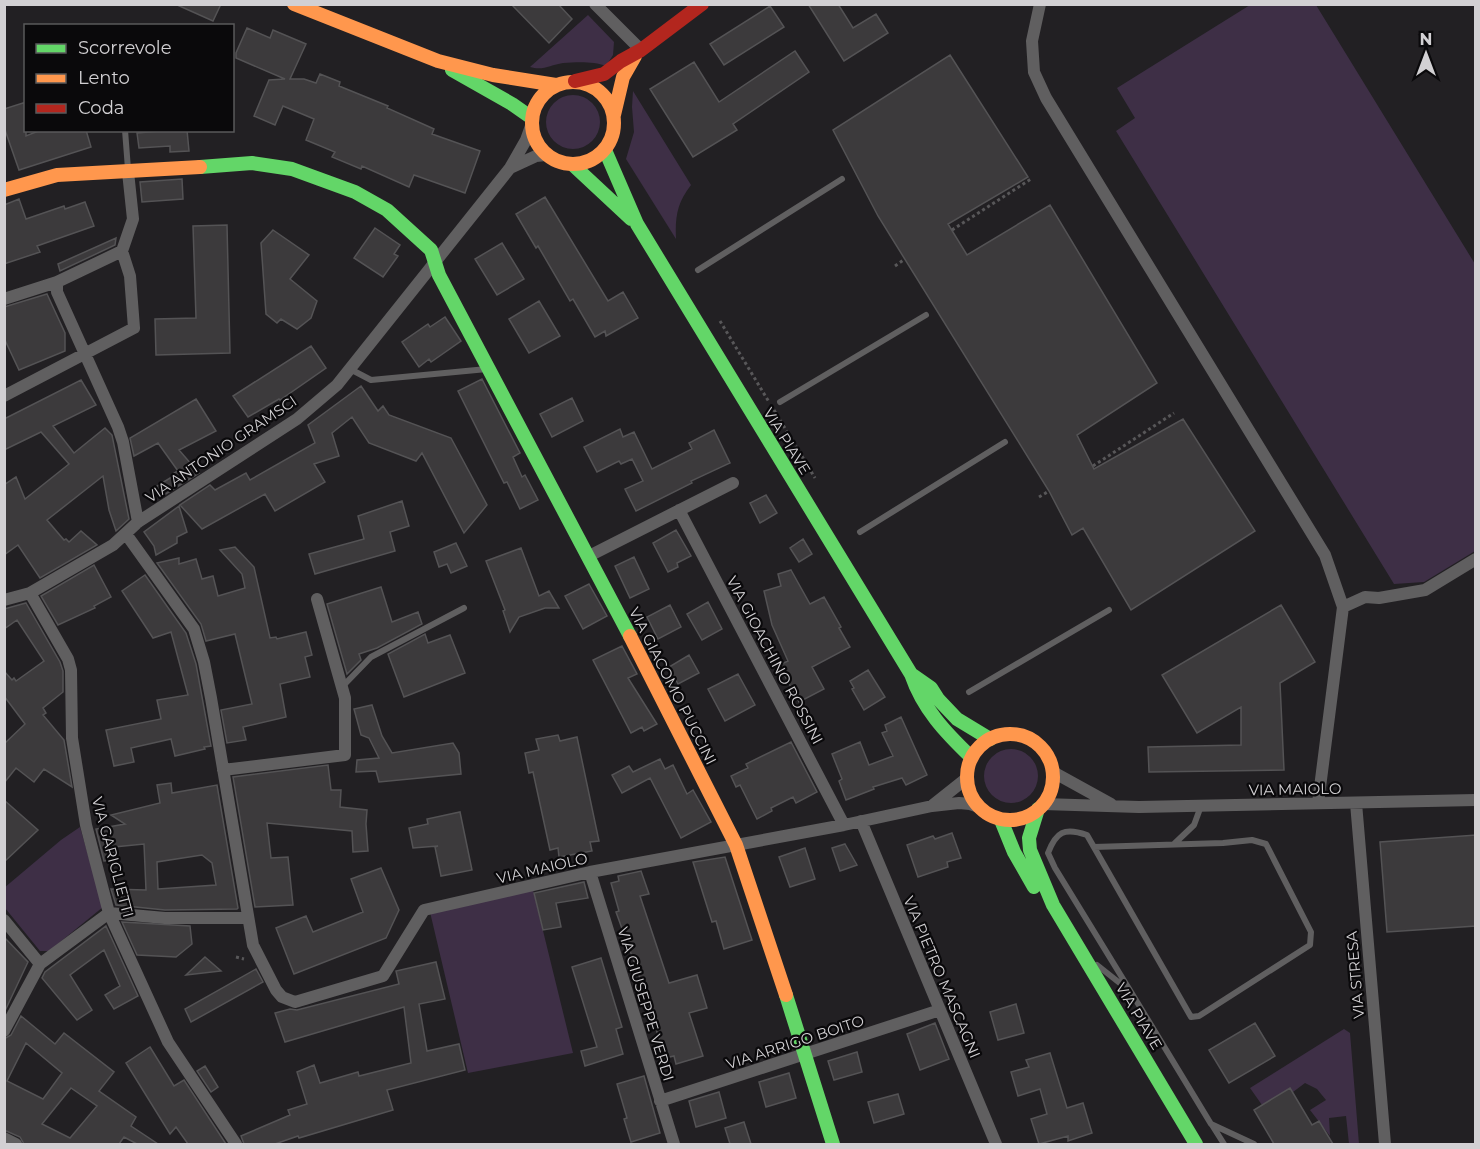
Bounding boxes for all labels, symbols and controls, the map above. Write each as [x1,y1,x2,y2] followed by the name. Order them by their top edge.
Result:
[24,24,234,132] legend
[1396,24,1456,84] north arrow
[1420,30,1432,49] text: N
[78,37,172,59] text: Scorrevole
[78,67,130,89] text: Lento
[78,97,124,119] text: Coda
[142,391,300,507] street label: VIA ANTONIO GRAMSCI
[759,404,815,478] street label: VIA PIAVE
[723,573,827,747] street label: VIA GIOACHINO ROSSINI
[625,604,721,768] street label: VIA GIACOMO PUCCINI
[1248,779,1342,799] street label: VIA MAIOLO
[88,795,138,919] street label: VIA GARIGLIETTI
[495,848,589,888] street label: VIA MAIOLO
[899,893,985,1061] street label: VIA PIETRO MASCAGNI
[614,925,678,1083] street label: VIA GIUSEPPE VERDI
[1342,930,1368,1020] street label: VIA STRESA
[1112,979,1166,1053] street label: VIA PIAVE
[724,1011,866,1073] street label: VIA ARRIGO BOITO

